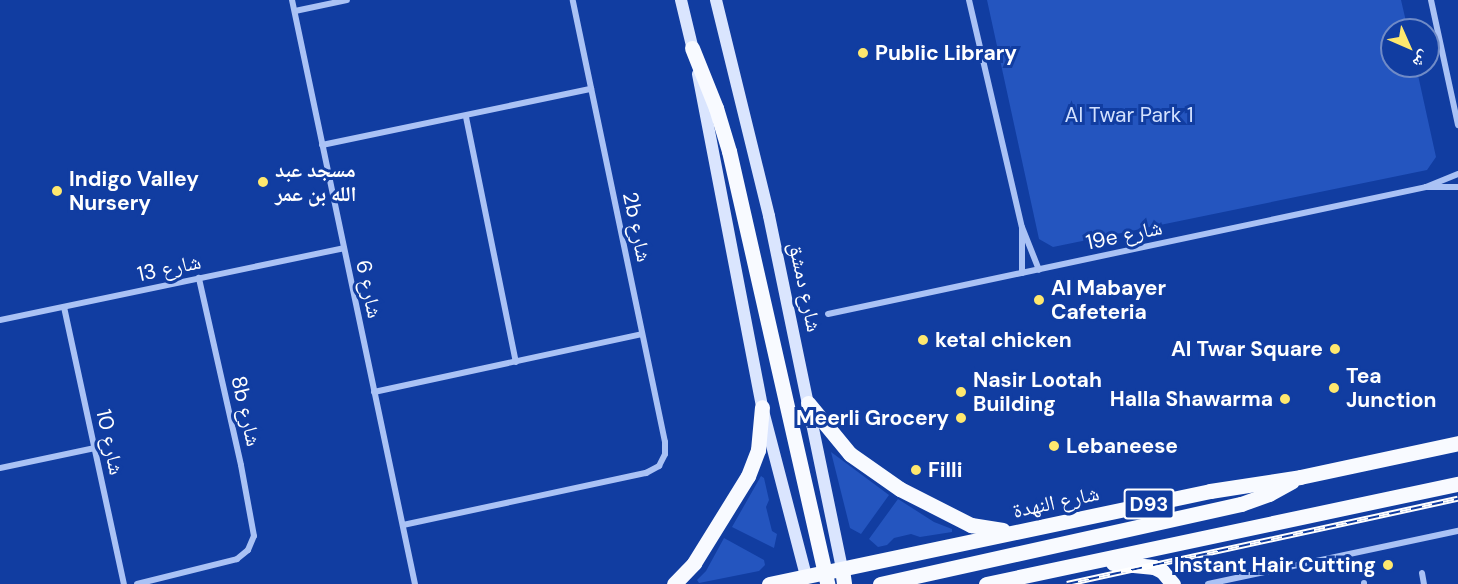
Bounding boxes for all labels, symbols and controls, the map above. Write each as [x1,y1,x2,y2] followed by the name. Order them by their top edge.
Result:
[1380,18,1440,78] north arrow
[875,40,1017,66] place label: Public Library
[856,46,870,60] marker: Public Library
[1408,46,1435,73] text: ش
[1065,102,1193,128] park label: Al Twar Park 1
[275,157,357,207] place label: مسجد عبد الله بن عمر
[69,166,199,216] place label: Indigo Valley Nursery
[256,175,270,189] marker: مسجد عبد الله بن عمر
[50,184,64,198] marker: Indigo Valley Nursery
[617,190,657,264] street label: 2b شارع
[1084,215,1164,255] street label: 19e شارع
[783,240,827,334] street label: شارع دمشق
[135,249,203,287] street label: شارع 13
[351,258,387,320] street label: شارع 6
[1051,275,1166,325] place label: Al Mabayer Cafeteria
[1032,293,1046,307] marker: Al Mabayer Cafeteria
[935,327,1072,353] place label: ketal chicken
[916,333,930,347] marker: ketal chicken
[1171,336,1323,362] place label: Al Twar Square
[1328,342,1342,356] marker: Al Twar Square
[1346,363,1436,413] place label: Tea Junction
[973,367,1102,417] place label: Nasir Lootah Building
[226,373,266,449] street label: 8b شارع
[1327,381,1341,395] marker: Tea Junction
[954,385,968,399] marker: Nasir Lootah Building
[1110,386,1273,412] place label: Halla Shawarma
[1278,392,1292,406] marker: Halla Shawarma
[796,405,949,431] place label: Meerli Grocery
[91,407,129,477] street label: شارع 10
[954,411,968,425] marker: Meerli Grocery
[1066,433,1178,459] place label: Lebaneese
[1047,439,1061,453] marker: Lebaneese
[928,457,962,483] place label: Filli
[909,463,923,477] marker: Filli
[1011,481,1101,523] street label: شارع النهدة
[1124,487,1174,521] road number: D93
[1174,552,1376,578] place label: Instant Hair Cutting
[1381,558,1395,572] marker: Instant Hair Cutting

